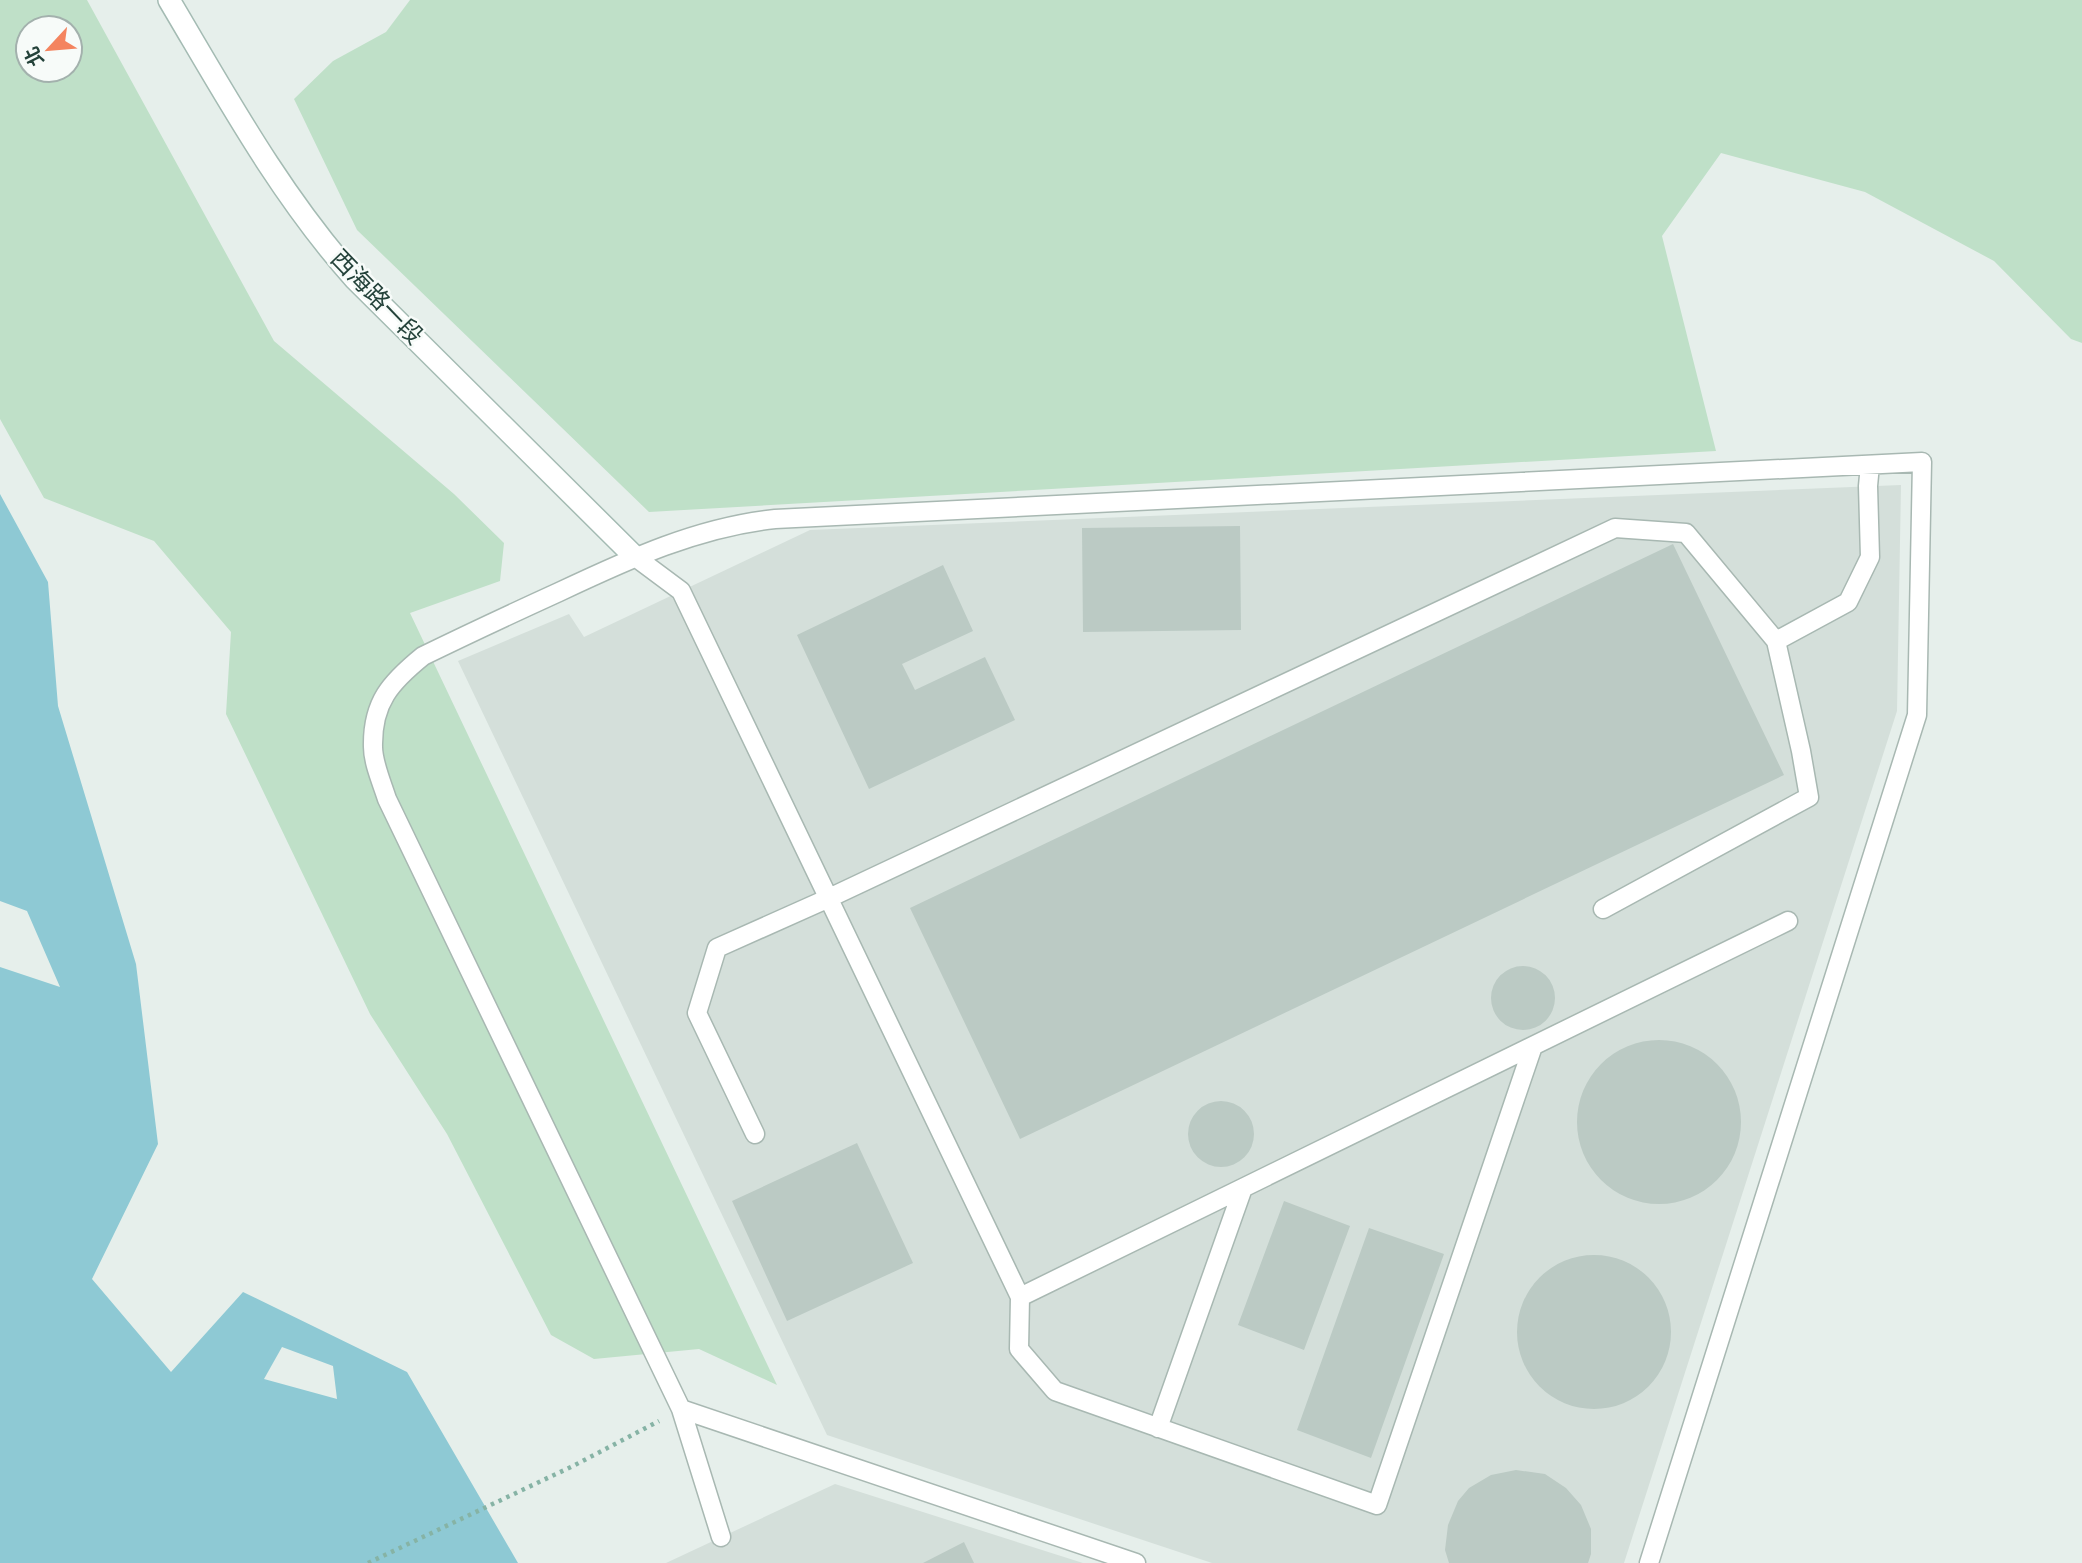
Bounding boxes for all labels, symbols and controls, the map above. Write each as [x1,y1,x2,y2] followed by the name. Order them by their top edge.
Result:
[14,14,84,84] north arrow
[21,43,48,69] text: 北
[326,245,428,349] street label: 西海路一段

